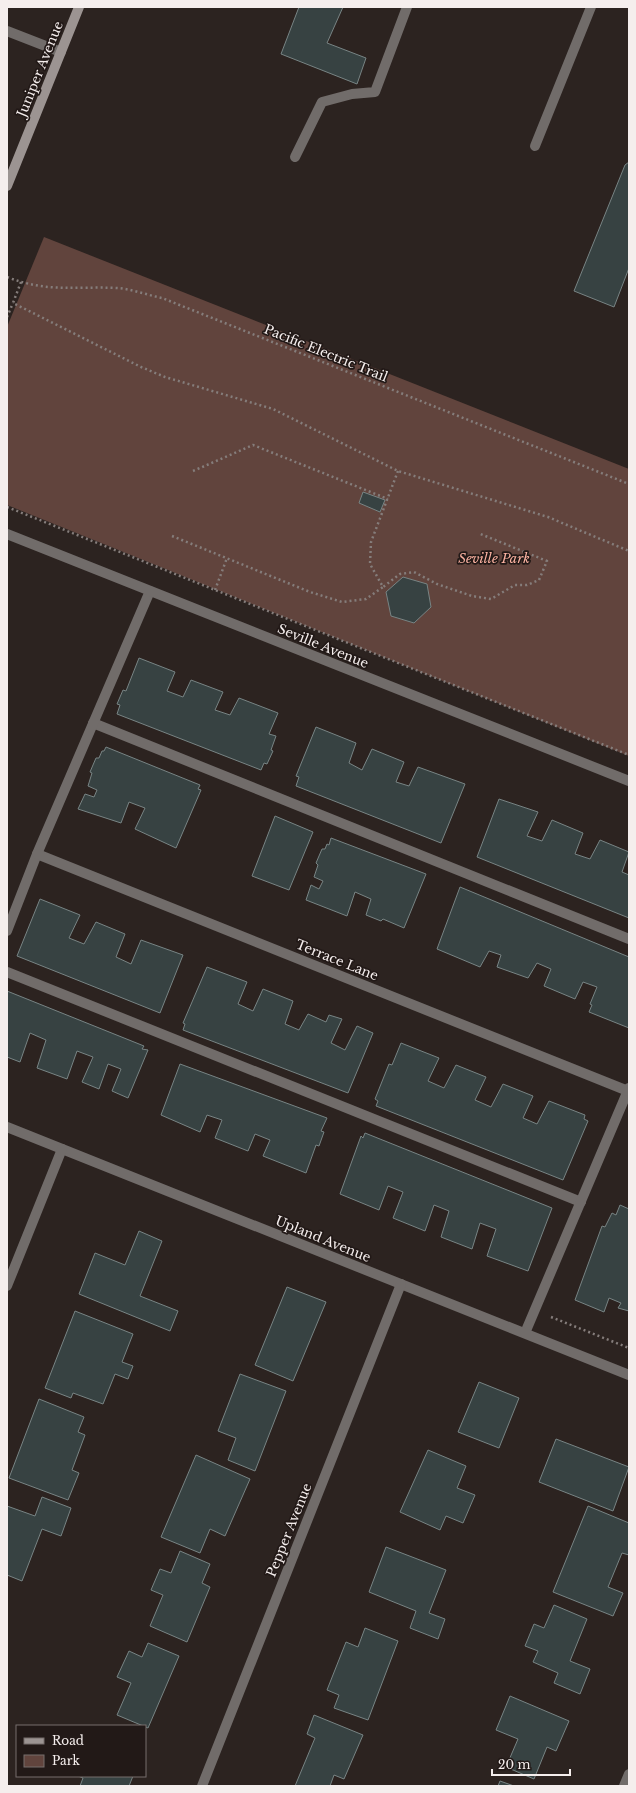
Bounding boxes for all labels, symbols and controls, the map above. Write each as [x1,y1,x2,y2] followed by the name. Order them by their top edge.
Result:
[12,19,67,121] street label: Juniper Avenue
[262,320,390,386] street label: Pacific Electric Trail
[458,550,530,567] park label: Seville Park
[275,620,371,672] street label: Seville Avenue
[293,936,381,984] street label: Terrace Lane
[273,1212,373,1266] street label: Upland Avenue
[262,1481,316,1579] street label: Pepper Avenue
[16,1725,146,1777] legend
[52,1733,84,1748] text: Road
[492,1751,570,1777] scale bar
[52,1753,80,1768] text: Park
[498,1757,530,1772] text: 20 m

